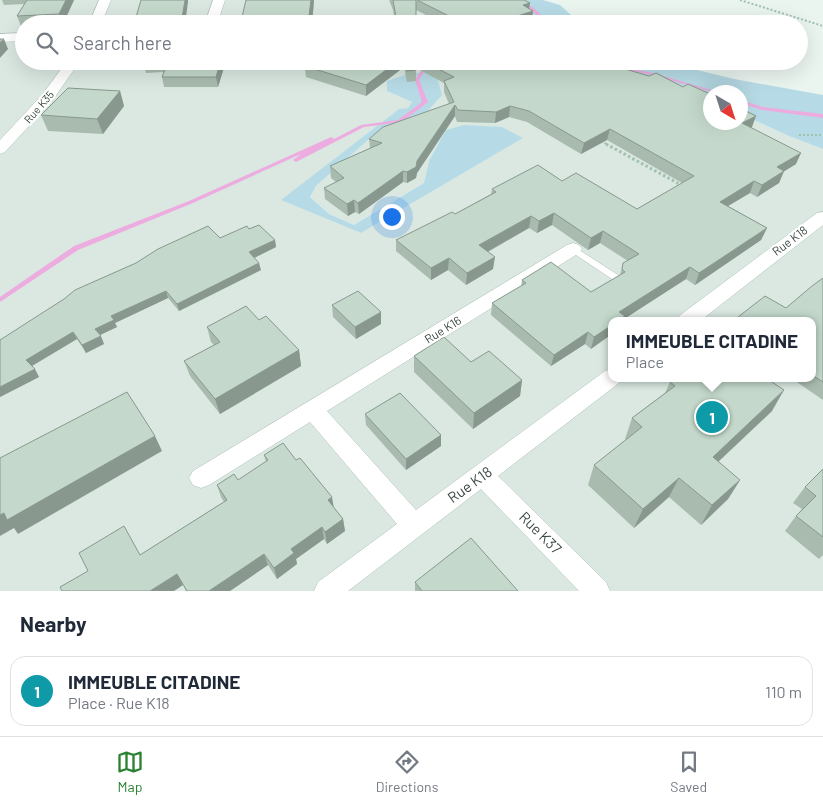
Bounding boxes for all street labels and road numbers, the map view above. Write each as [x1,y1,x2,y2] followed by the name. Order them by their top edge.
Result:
[21,88,56,126] street label: Rue K35
[769,222,810,258] street label: Rue K18
[422,313,463,346] street label: Rue K16
[444,462,495,506] street label: Rue K18
[516,507,566,557] street label: Rue K37

